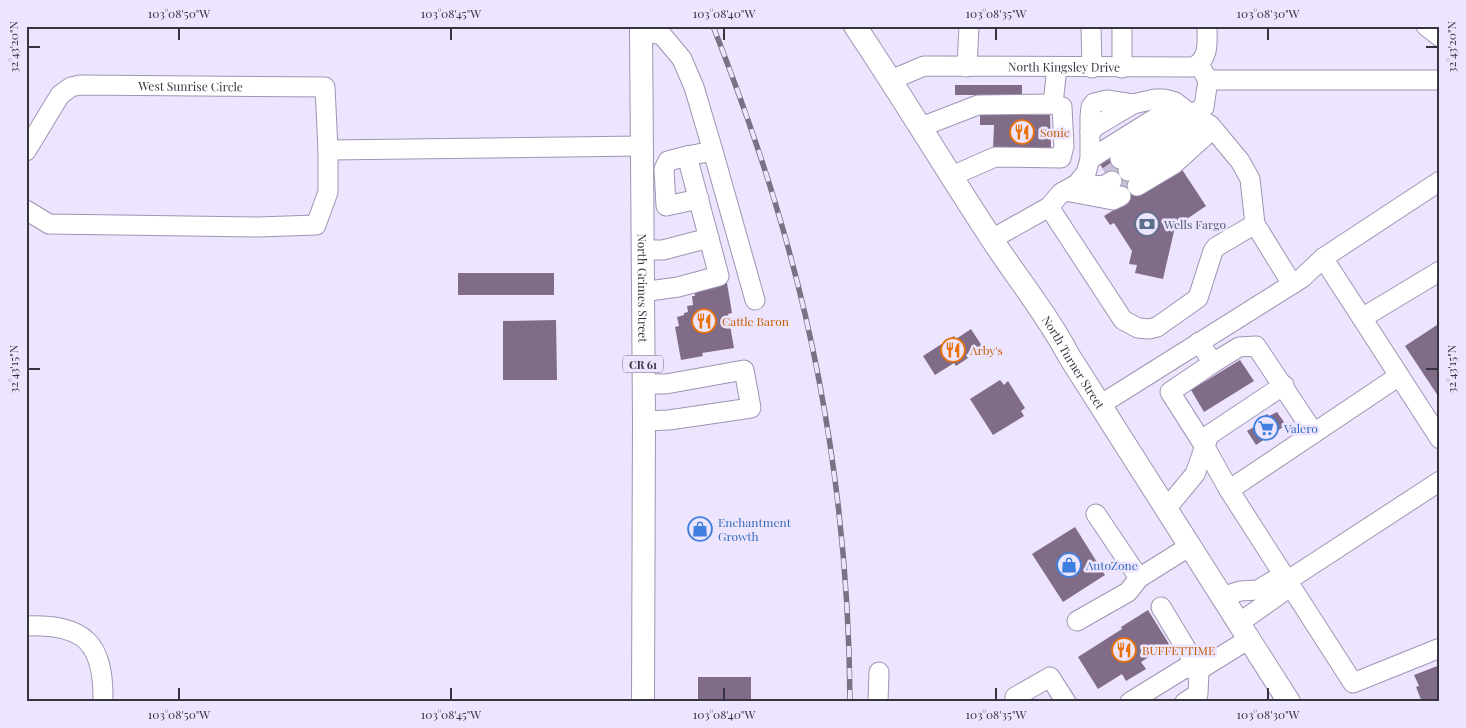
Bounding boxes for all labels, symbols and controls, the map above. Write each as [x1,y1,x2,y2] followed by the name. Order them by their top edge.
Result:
[148,5,210,21] text: 103°08'50"W
[421,5,481,21] text: 103°08'45"W
[693,5,755,21] text: 103°08'40"W
[966,5,1027,21] text: 103°08'35"W
[1237,5,1300,21] text: 103°08'30"W
[5,21,21,73] text: 32°43'20"N
[1443,21,1459,73] text: 32°43'20"N
[1008,58,1120,75] street label: North Kingsley Drive
[137,77,243,94] street label: West Sunrise Circle
[1009,119,1035,145] restaurant icon: Sonic
[1040,124,1070,140] place label: Sonic
[1134,211,1160,237] bank icon: Wells Fargo
[1163,216,1227,232] place label: Wells Fargo
[635,233,651,343] street label: North Grimes Street
[691,308,717,334] restaurant icon: Cattle Baron
[1039,312,1109,412] street label: North Turner Street
[722,313,789,329] place label: Cattle Baron
[940,337,966,363] restaurant icon: Arby's
[969,342,1003,358] place label: Arby's
[5,344,21,393] text: 32°43'15"N
[1443,344,1459,393] text: 32°43'15"N
[623,356,663,372] road number: CR 61
[1253,415,1279,441] supermarket icon: Valero
[1283,420,1318,436] place label: Valero
[718,514,792,544] place label: Enchantment Growth
[687,516,713,542] shop icon: Enchantment Growth
[1056,552,1082,578] shop icon: AutoZone
[1085,557,1138,573] place label: AutoZone
[1111,637,1137,663] restaurant icon: BUFFETTIME
[1142,642,1215,658] place label: BUFFETTIME
[148,706,210,722] text: 103°08'50"W
[421,706,481,722] text: 103°08'45"W
[693,706,755,722] text: 103°08'40"W
[966,706,1027,722] text: 103°08'35"W
[1237,706,1300,722] text: 103°08'30"W

